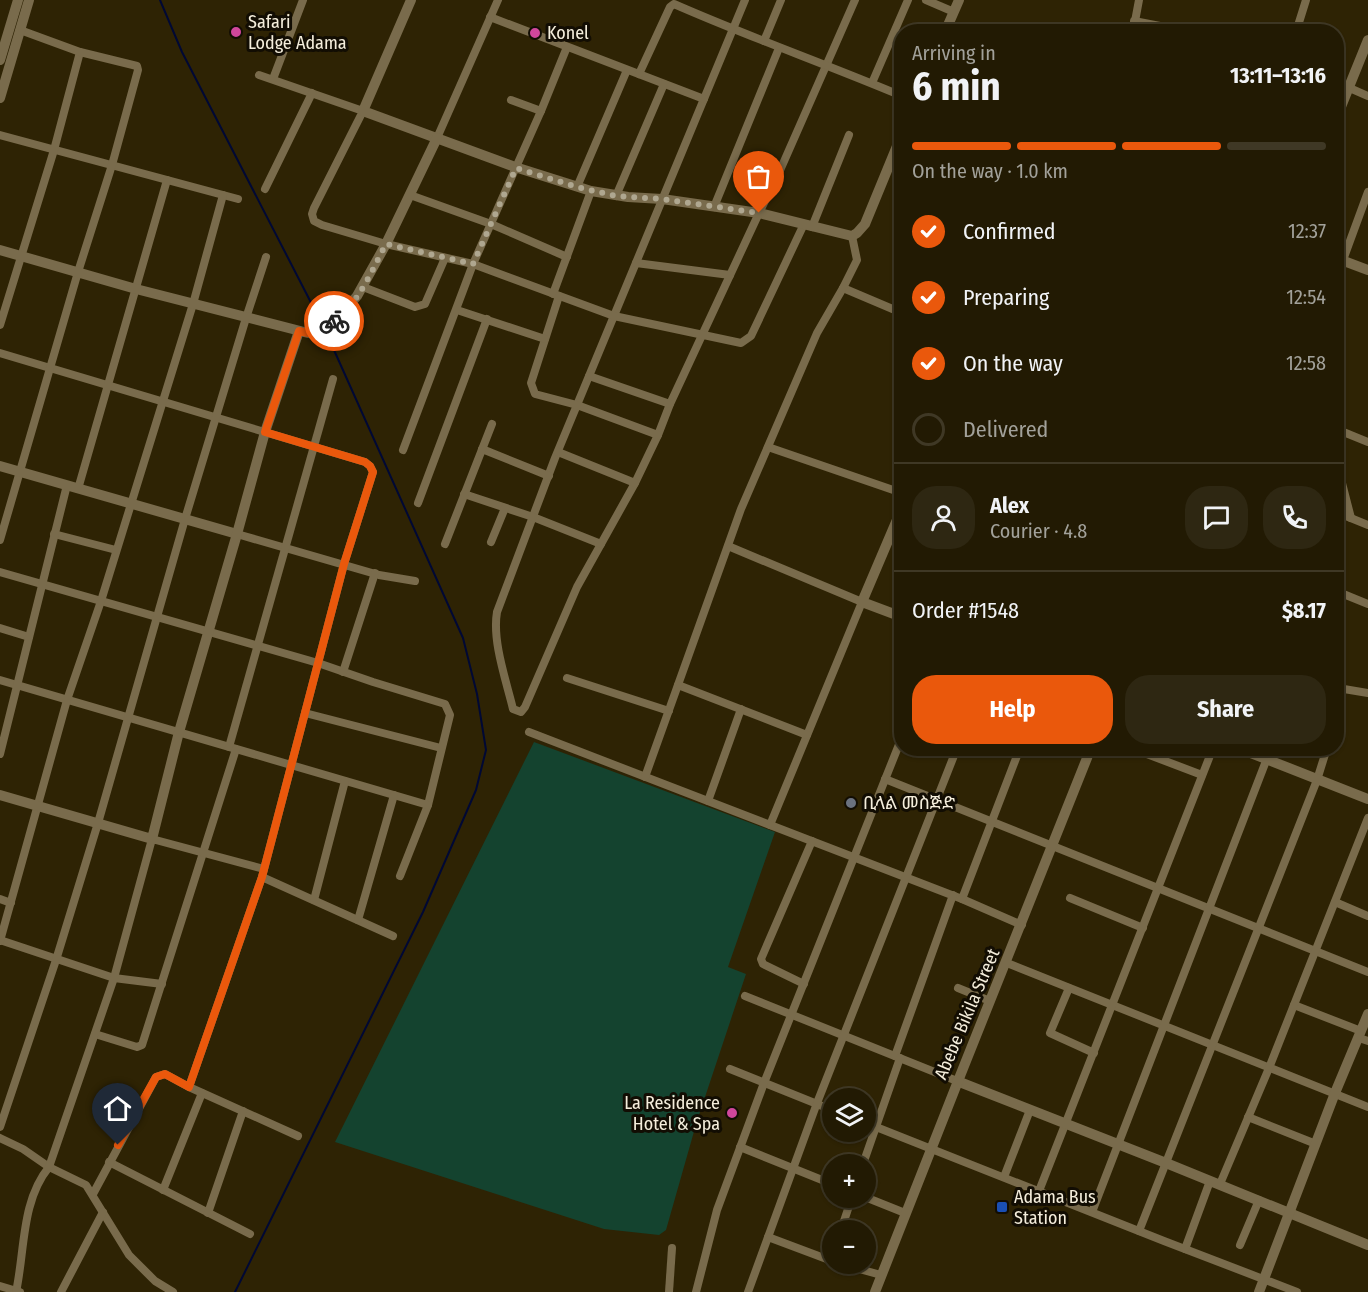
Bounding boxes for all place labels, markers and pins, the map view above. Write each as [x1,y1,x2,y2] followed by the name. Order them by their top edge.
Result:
[248,11,347,54] place label: Safari Lodge Adama
[547,22,589,44] place label: Konel
[229,25,243,39] marker: Safari Lodge Adama
[528,26,542,40] marker: Konel
[733,151,784,213] pin
[863,792,955,814] place label: ቢላል መስጅድ
[844,796,858,810] marker: ቢላል መስጅድ
[92,1083,143,1145] pin
[624,1092,720,1135] place label: La Residence Hotel & Spa
[725,1106,739,1120] marker: La Residence Hotel & Spa
[1014,1186,1096,1229] place label: Adama Bus Station
[995,1200,1009,1214] marker: Adama Bus Station

